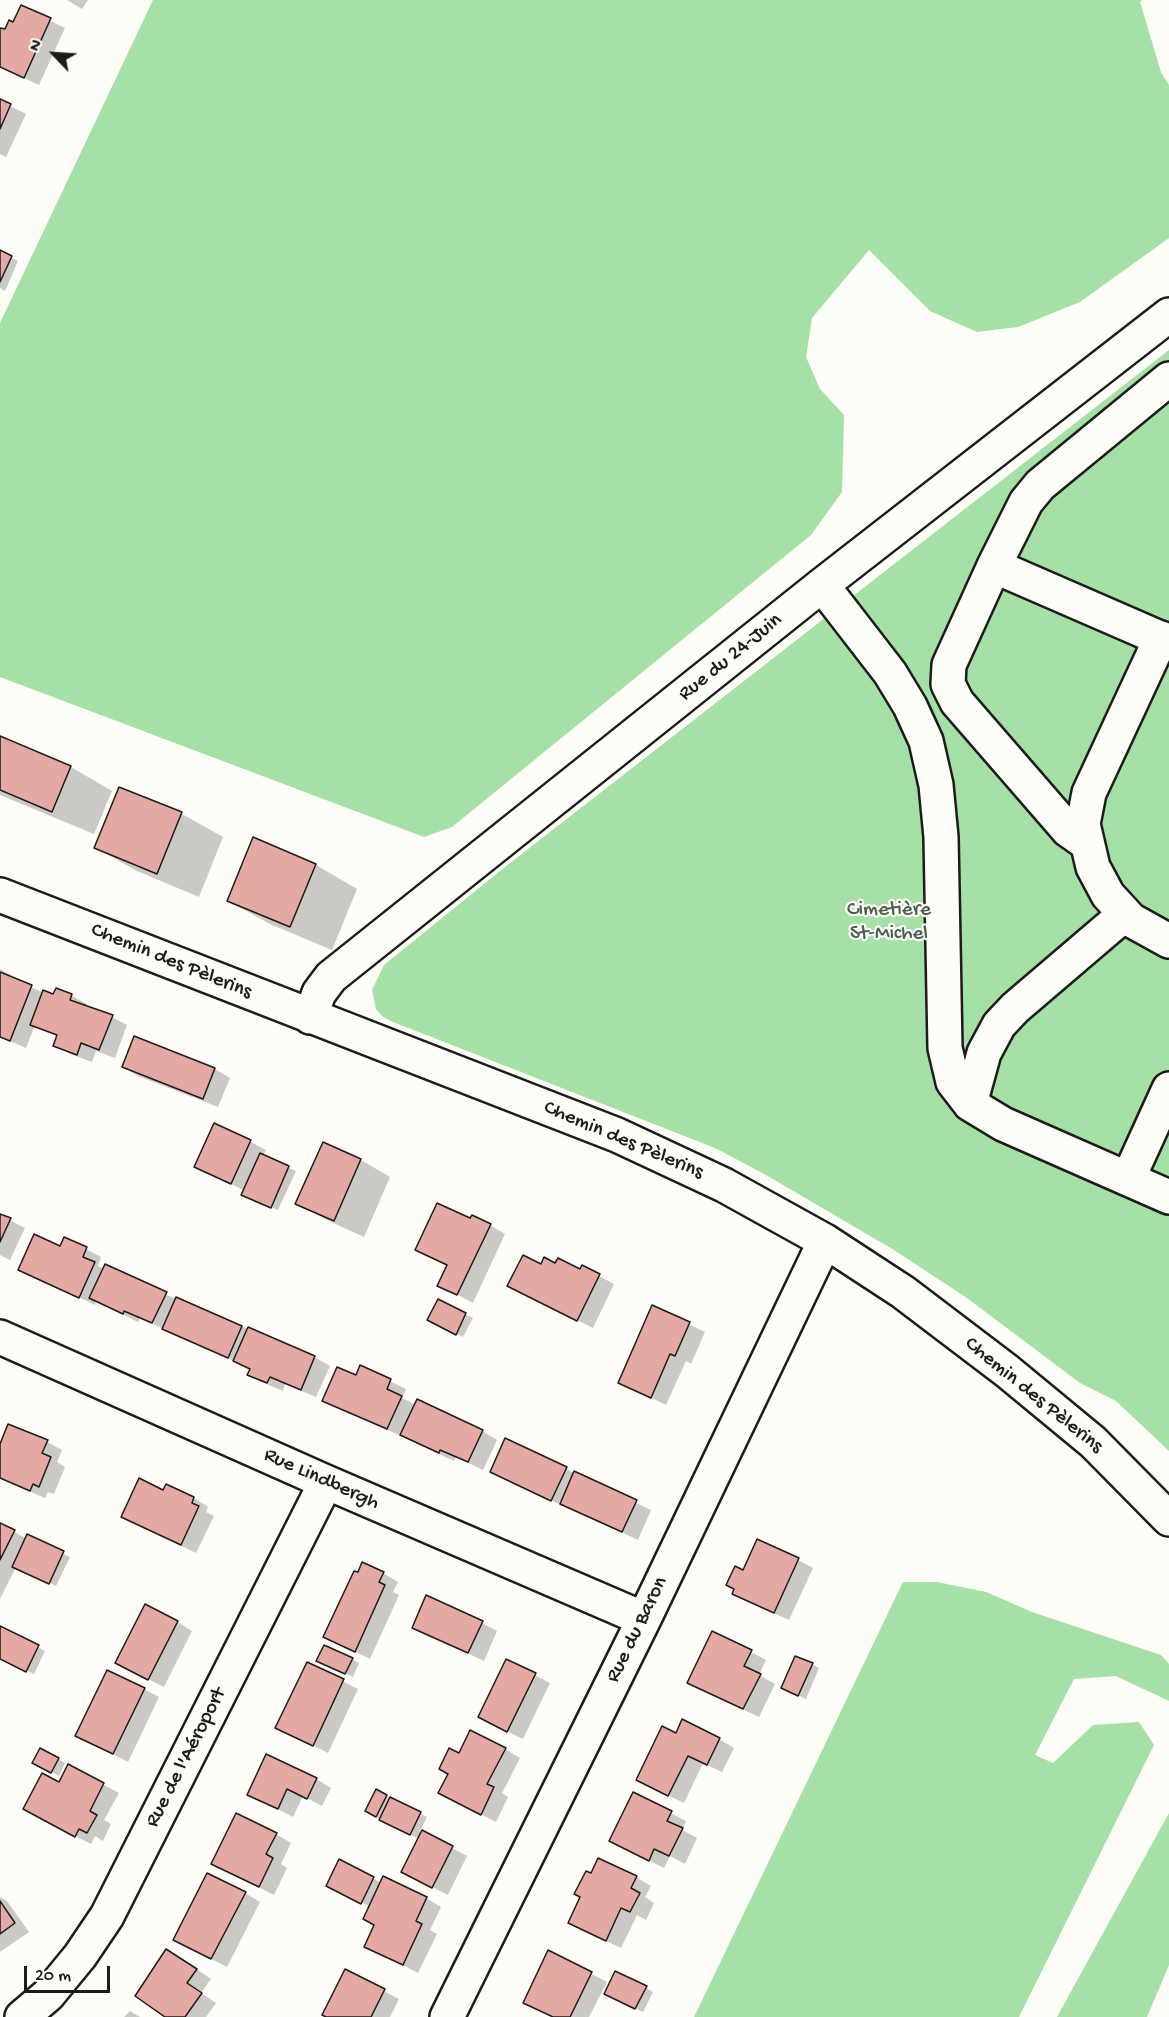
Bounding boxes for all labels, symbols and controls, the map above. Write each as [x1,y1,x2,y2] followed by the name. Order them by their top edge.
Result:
[24,24,84,84] north arrow
[26,37,48,55] text: N
[674,609,788,707] street label: Rue du 24-Juin
[847,898,931,948] park label: Cimetière St-Michel
[87,918,255,1006] street label: Chemin des Pèlerins
[539,1096,707,1186] street label: Chemin des Pèlerins
[958,1332,1108,1460] street label: Chemin des Pèlerins
[259,1443,383,1517] street label: Rue Lindbergh
[602,1573,674,1687] street label: Rue du Baron
[141,1684,233,1832] street label: Rue de l'Aéroport
[27,1954,112,1992] scale bar
[35,1966,71,1987] text: 20 m

